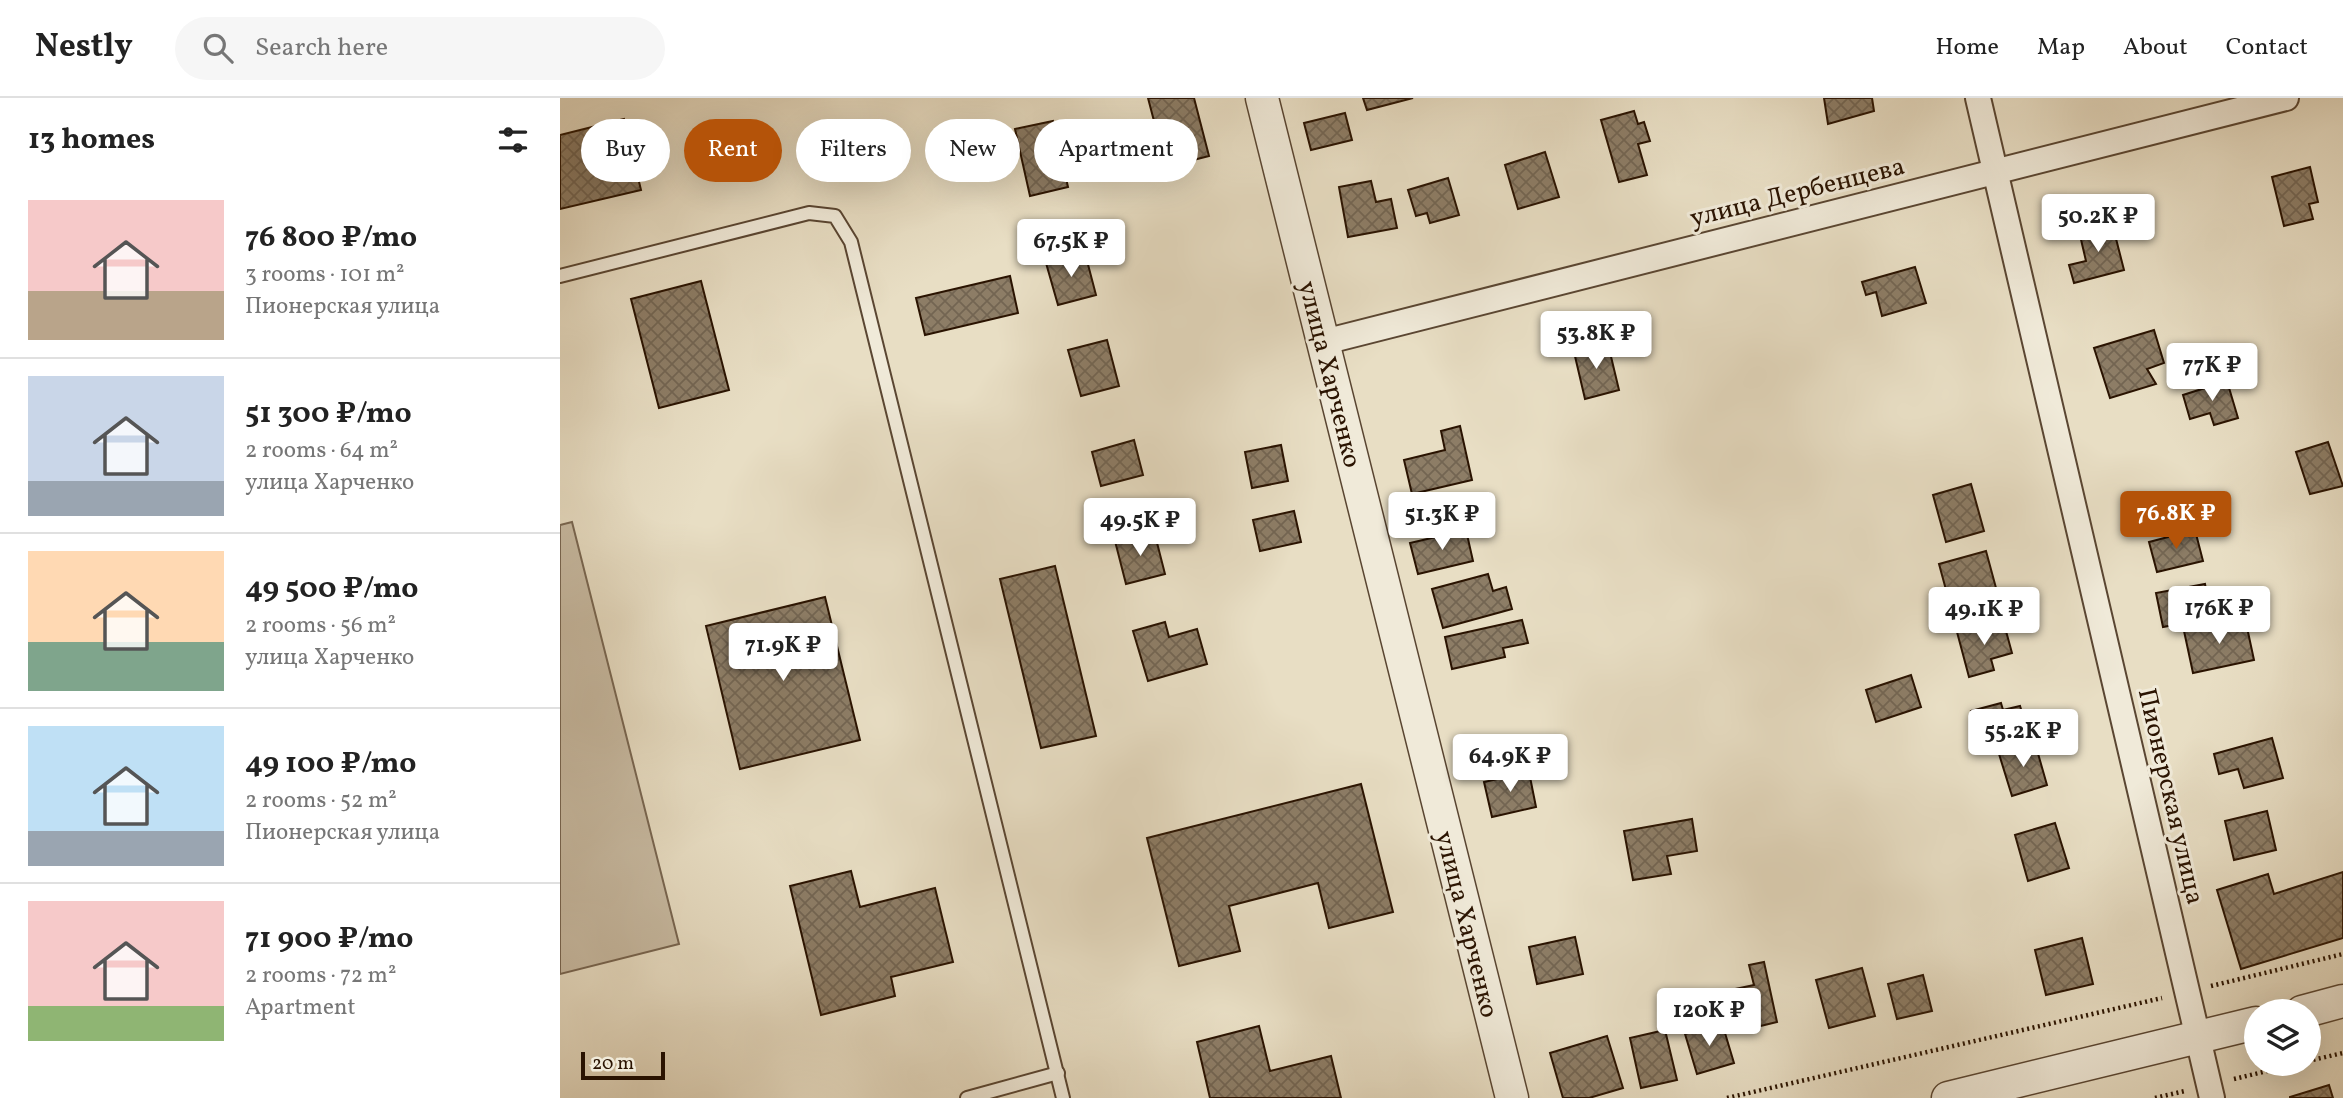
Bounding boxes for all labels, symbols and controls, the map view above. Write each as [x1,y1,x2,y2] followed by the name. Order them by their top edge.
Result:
[175,17,665,80] search box
[35,25,133,71] text: Nestly
[199,29,237,67] icon: search
[255,30,388,66] text: Search here
[1935,31,1999,65] text: Home
[2037,31,2085,65] text: Map
[2123,31,2188,65] text: About
[2226,31,2308,65] text: Contact
[28,119,155,161] text: 13 homes
[581,119,670,182] chip: Buy
[684,119,782,182] chip: Rent
[796,119,911,182] chip: Filters
[925,119,1020,182] chip: New
[1034,119,1198,182] chip: Apartment
[494,121,532,159] icon: filters
[1686,149,1909,237] street label: улица Дербенцева
[2033,194,2163,254] pin: 50.2K ₽
[2058,201,2138,233] text: 50.2K ₽
[245,217,417,259] text: 76 800 ₽/mo
[1006,220,1136,279] pin: 67.5K ₽
[1033,226,1109,258] text: 67.5K ₽
[84,228,168,312] icon: home
[245,259,405,291] text: 3 rooms · 101 m²
[1288,277,1370,472] street label: улица Харченко
[245,291,440,323] text: Пионерская улица
[1531,312,1661,371] pin: 53.8K ₽
[1557,318,1635,350] text: 53.8K ₽
[2163,344,2261,403] pin: 77K ₽
[2182,350,2242,382] text: 77K ₽
[245,393,412,435] text: 51 300 ₽/mo
[84,404,168,488] icon: home
[245,435,398,467] text: 2 rooms · 64 m²
[245,467,414,499] text: улица Харченко
[2111,491,2241,551] pin: 76.8K ₽
[1377,492,1507,552] pin: 51.3K ₽
[1075,498,1205,558] pin: 49.5K ₽
[2136,498,2216,530] text: 76.8K ₽
[1404,499,1480,531] text: 51.3K ₽
[1100,505,1180,537] text: 49.5K ₽
[245,568,418,610] text: 49 500 ₽/mo
[84,579,168,663] icon: home
[2162,587,2276,646] pin: 176K ₽
[1919,588,2049,647] pin: 49.1K ₽
[2184,593,2254,625] text: 176K ₽
[1945,594,2023,626] text: 49.1K ₽
[245,610,396,642] text: 2 rooms · 56 m²
[718,624,848,683] pin: 71.9K ₽
[745,630,821,662] text: 71.9K ₽
[245,642,414,674] text: улица Харченко
[2128,685,2212,908] street label: Пионерская улица
[1958,710,2088,769] pin: 55.2K ₽
[1984,716,2062,748] text: 55.2K ₽
[1445,734,1575,794] pin: 64.9K ₽
[1469,741,1551,773] text: 64.9K ₽
[245,743,416,785] text: 49 100 ₽/mo
[84,754,168,838] icon: home
[245,785,397,817] text: 2 rooms · 52 m²
[245,817,440,849] text: Пионерская улица
[1425,827,1507,1022] street label: улица Харченко
[245,918,413,960] text: 71 900 ₽/mo
[84,929,168,1013] icon: home
[245,960,396,992] text: 2 rooms · 72 m²
[1652,988,1766,1048] pin: 120K ₽
[245,992,356,1024] text: Apartment
[1673,995,1745,1027] text: 120K ₽
[2244,999,2321,1076] map controls
[2244,999,2321,1076] button: layers
[581,1049,665,1081] scale bar
[592,1051,634,1077] text: 20 m

